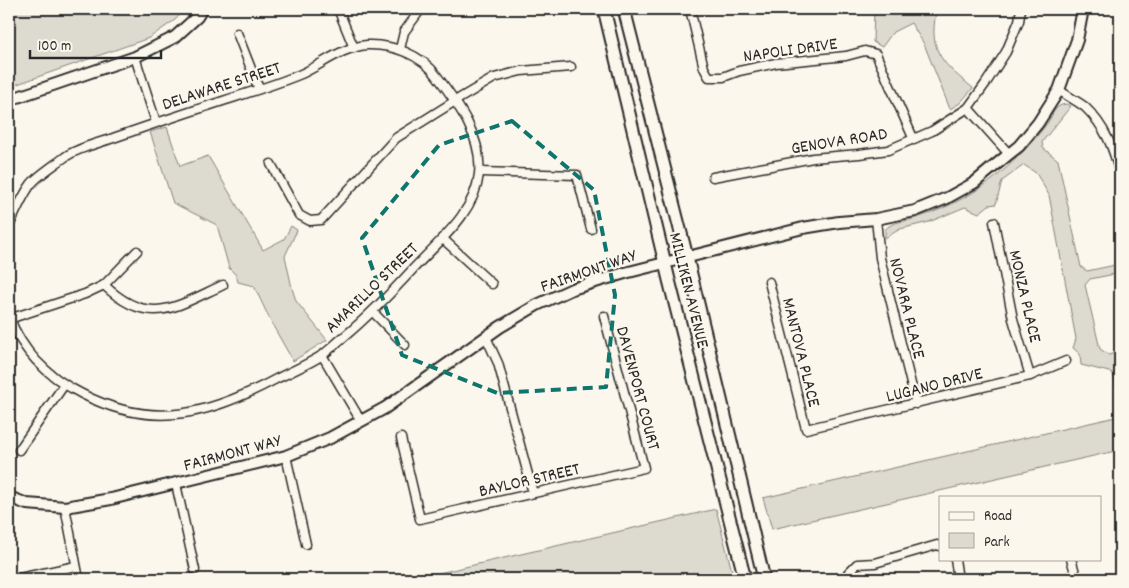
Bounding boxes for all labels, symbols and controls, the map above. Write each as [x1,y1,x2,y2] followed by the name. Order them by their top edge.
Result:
[30,28,161,60] scale bar
[742,33,839,70] street label: NAPOLI DRIVE
[38,36,71,58] text: 100 m
[159,56,284,118] street label: DELAWARE STREET
[789,123,889,162] street label: GENOVA ROAD
[661,230,714,351] street label: MILLIKEN AVENUE
[320,238,425,340] street label: AMARILLO STREET
[537,244,642,300] street label: FAIRMONT WAY
[1001,248,1046,345] street label: MONZA PLACE
[881,256,930,362] street label: NOVARA PLACE
[774,295,825,410] street label: MANTOVA PLACE
[608,324,665,453] street label: DAVENPORT COURT
[884,362,986,411] street label: LUGANO DRIVE
[181,429,286,479] street label: FAIRMONT WAY
[477,458,583,505] street label: BAYLOR STREET
[939,496,1102,560] legend
[984,506,1012,528] text: Road
[984,532,1010,554] text: Park

